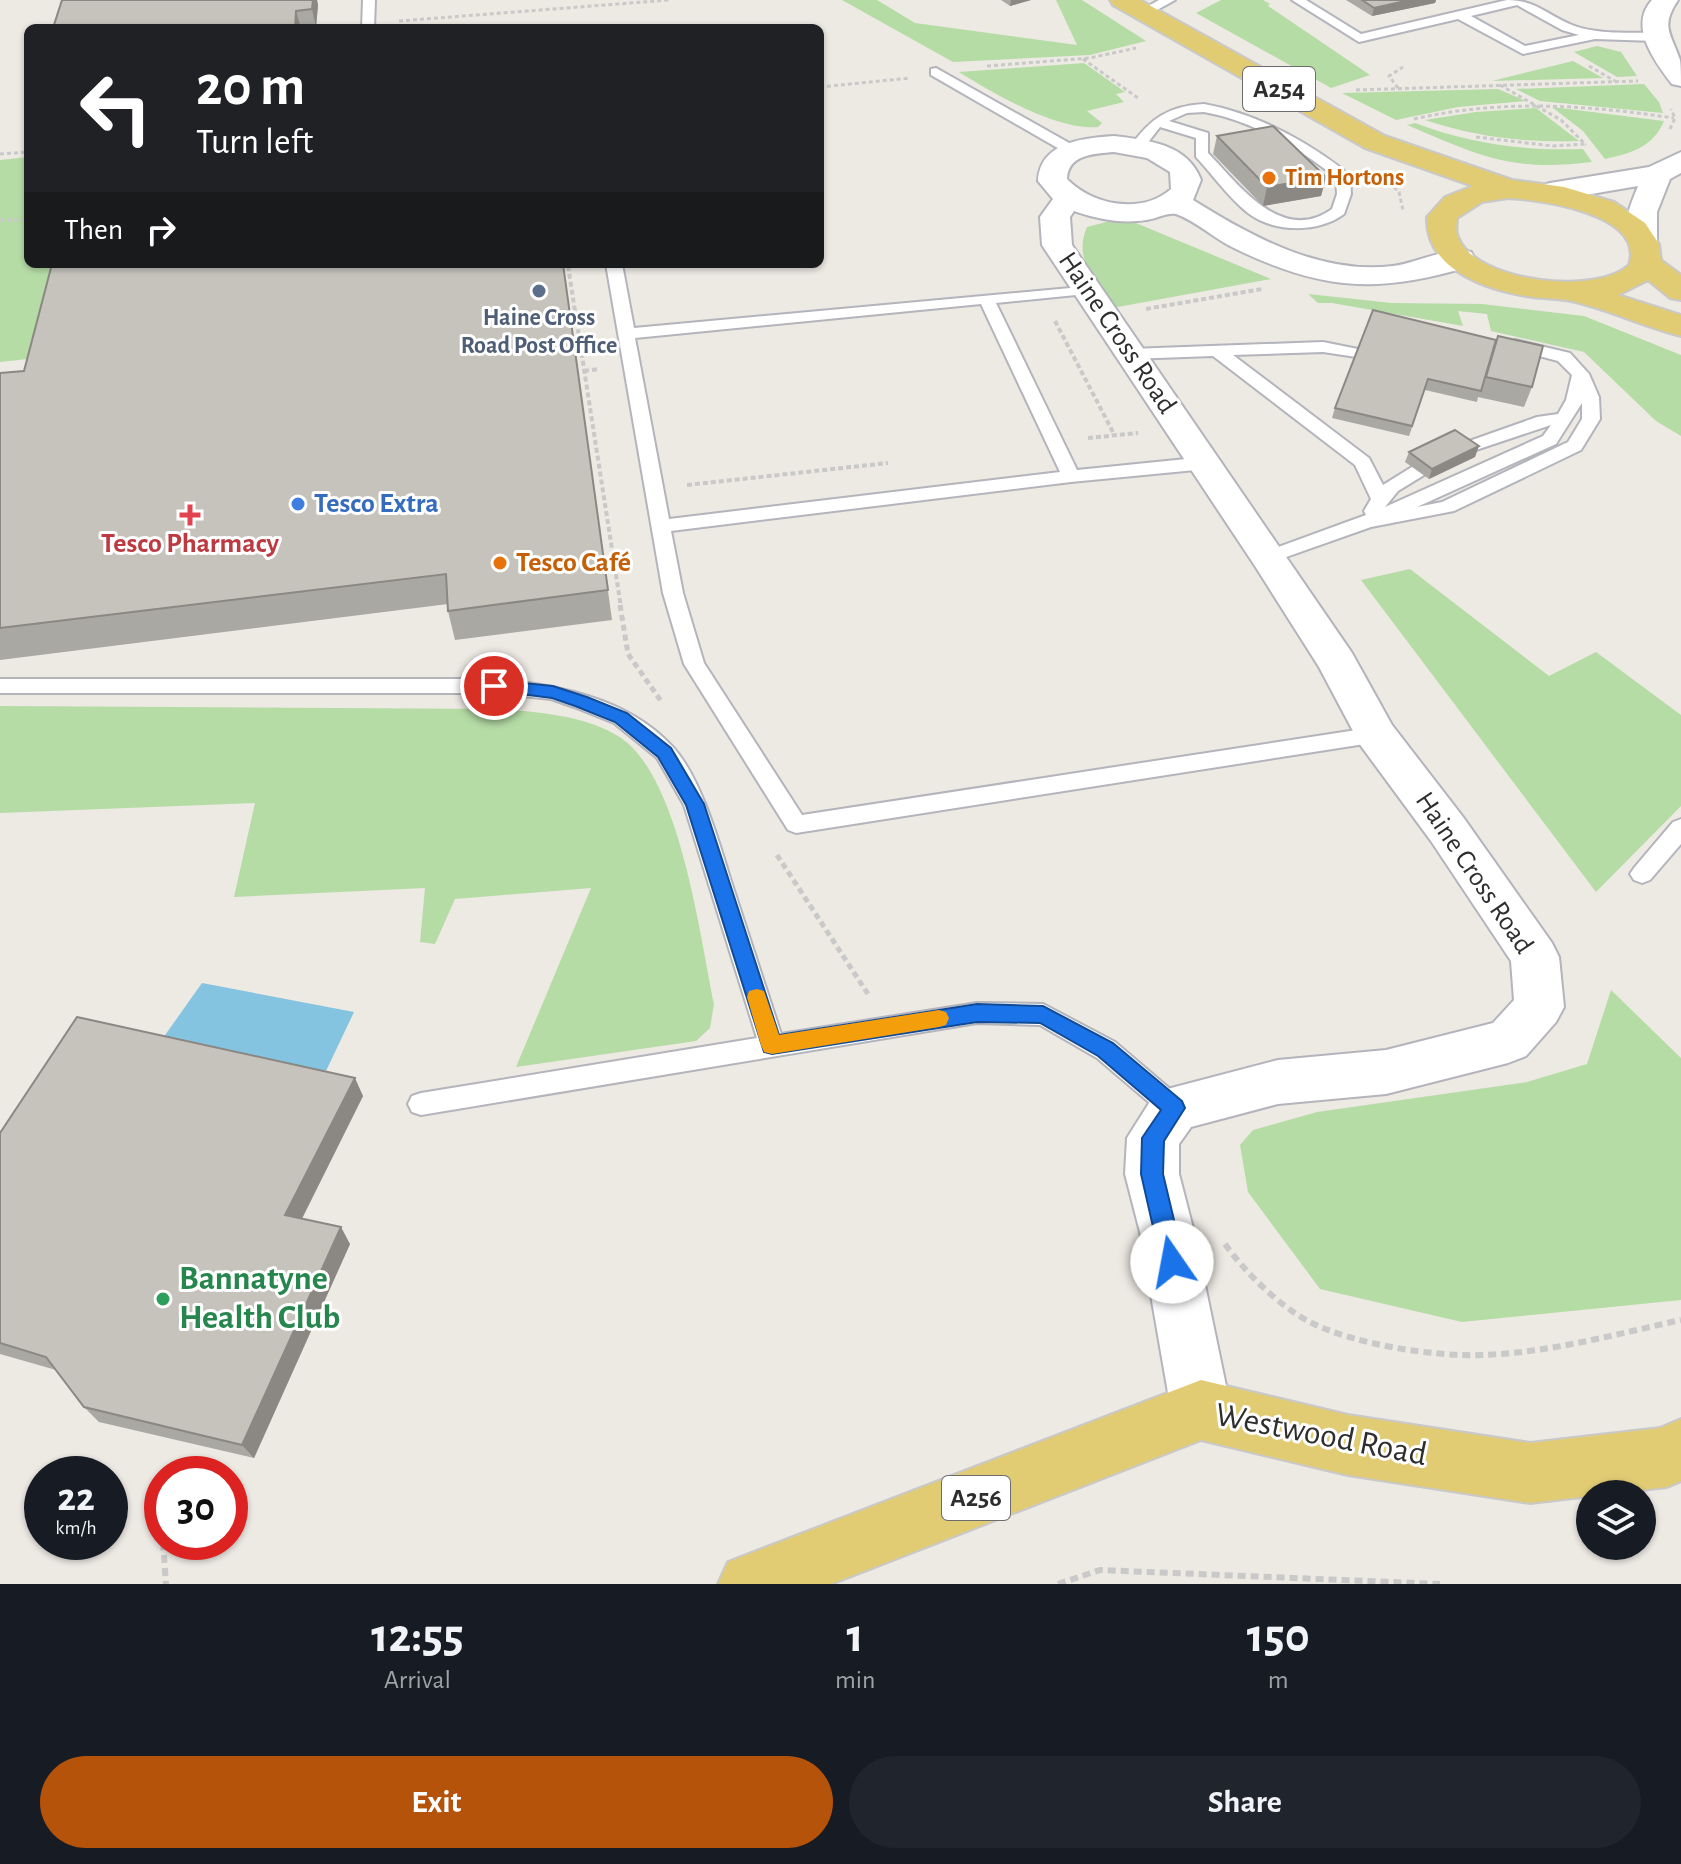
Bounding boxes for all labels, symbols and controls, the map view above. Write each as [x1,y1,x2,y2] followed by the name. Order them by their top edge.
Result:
[64,56,168,160] icon: left
[196,59,305,115] text: 20 m
[1243,67,1315,111] road number: A254
[196,124,313,160] text: Turn left
[1285,166,1404,190] place label: Tim Hortons
[1260,169,1278,187] marker: Tim Hortons
[139,208,183,252] icon: right
[64,215,123,245] text: Then
[1053,247,1181,419] street label: Haine Cross Road
[530,282,548,300] marker: Haine Cross Road Post Office
[461,306,617,358] place label: Haine Cross Road Post Office
[314,490,439,518] place label: Tesco Extra
[289,495,307,513] marker: Tesco Extra
[181,506,199,524] marker: Tesco Pharmacy
[101,530,279,558] place label: Tesco Pharmacy
[516,549,631,577] place label: Tesco Café
[491,554,509,572] marker: Tesco Café
[460,652,528,720] pin
[472,664,516,708] icon: arrive
[1410,787,1538,959] street label: Haine Cross Road
[1130,1220,1214,1304] position arrow
[179,1262,340,1335] place label: Bannatyne Health Club
[154,1290,172,1308] marker: Bannatyne Health Club
[1212,1398,1430,1472] street label: Westwood Road
[144,1456,248,1560] speed limit sign: 30
[942,1476,1010,1520] road number: A256
[57,1478,95,1518] text: 22
[1576,1480,1656,1560] map controls
[1576,1480,1656,1560] button: layers
[55,1518,97,1538] text: km/h
[371,1613,464,1661] text: 12:55
[847,1613,864,1661] text: 1
[1247,1613,1310,1661] text: 150
[384,1667,451,1693] text: Arrival
[835,1667,875,1693] text: min
[1268,1667,1289,1693] text: m
[40,1756,833,1848] button: Exit
[849,1756,1641,1848] button: Share

